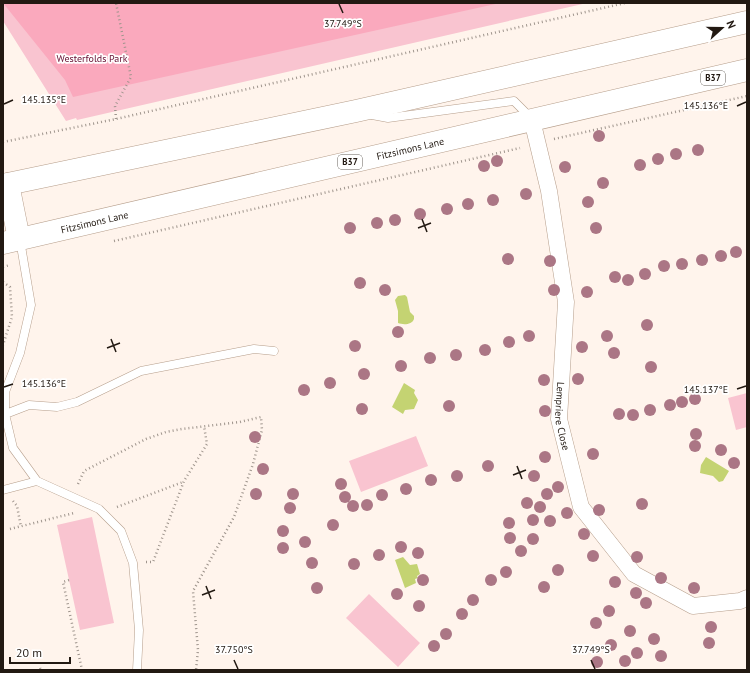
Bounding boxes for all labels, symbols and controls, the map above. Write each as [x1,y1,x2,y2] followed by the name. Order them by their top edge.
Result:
[702,8,742,48] north arrow
[324,17,362,30] text: 37.749°S
[724,19,739,30] text: N
[57,52,128,65] park label: Westerfolds Park
[701,71,725,85] road number: B37
[22,93,66,106] text: 145.135°E
[684,99,728,112] text: 145.136°E
[375,135,445,163] street label: Fitzsimons Lane
[338,155,362,169] road number: B37
[60,208,130,236] street label: Fitzsimons Lane
[22,377,66,390] text: 145.136°E
[552,382,573,452] street label: Lempriere Close
[684,383,728,396] text: 145.137°E
[10,639,70,665] scale bar
[215,643,253,656] text: 37.750°S
[572,643,610,656] text: 37.749°S
[16,645,42,660] text: 20 m

